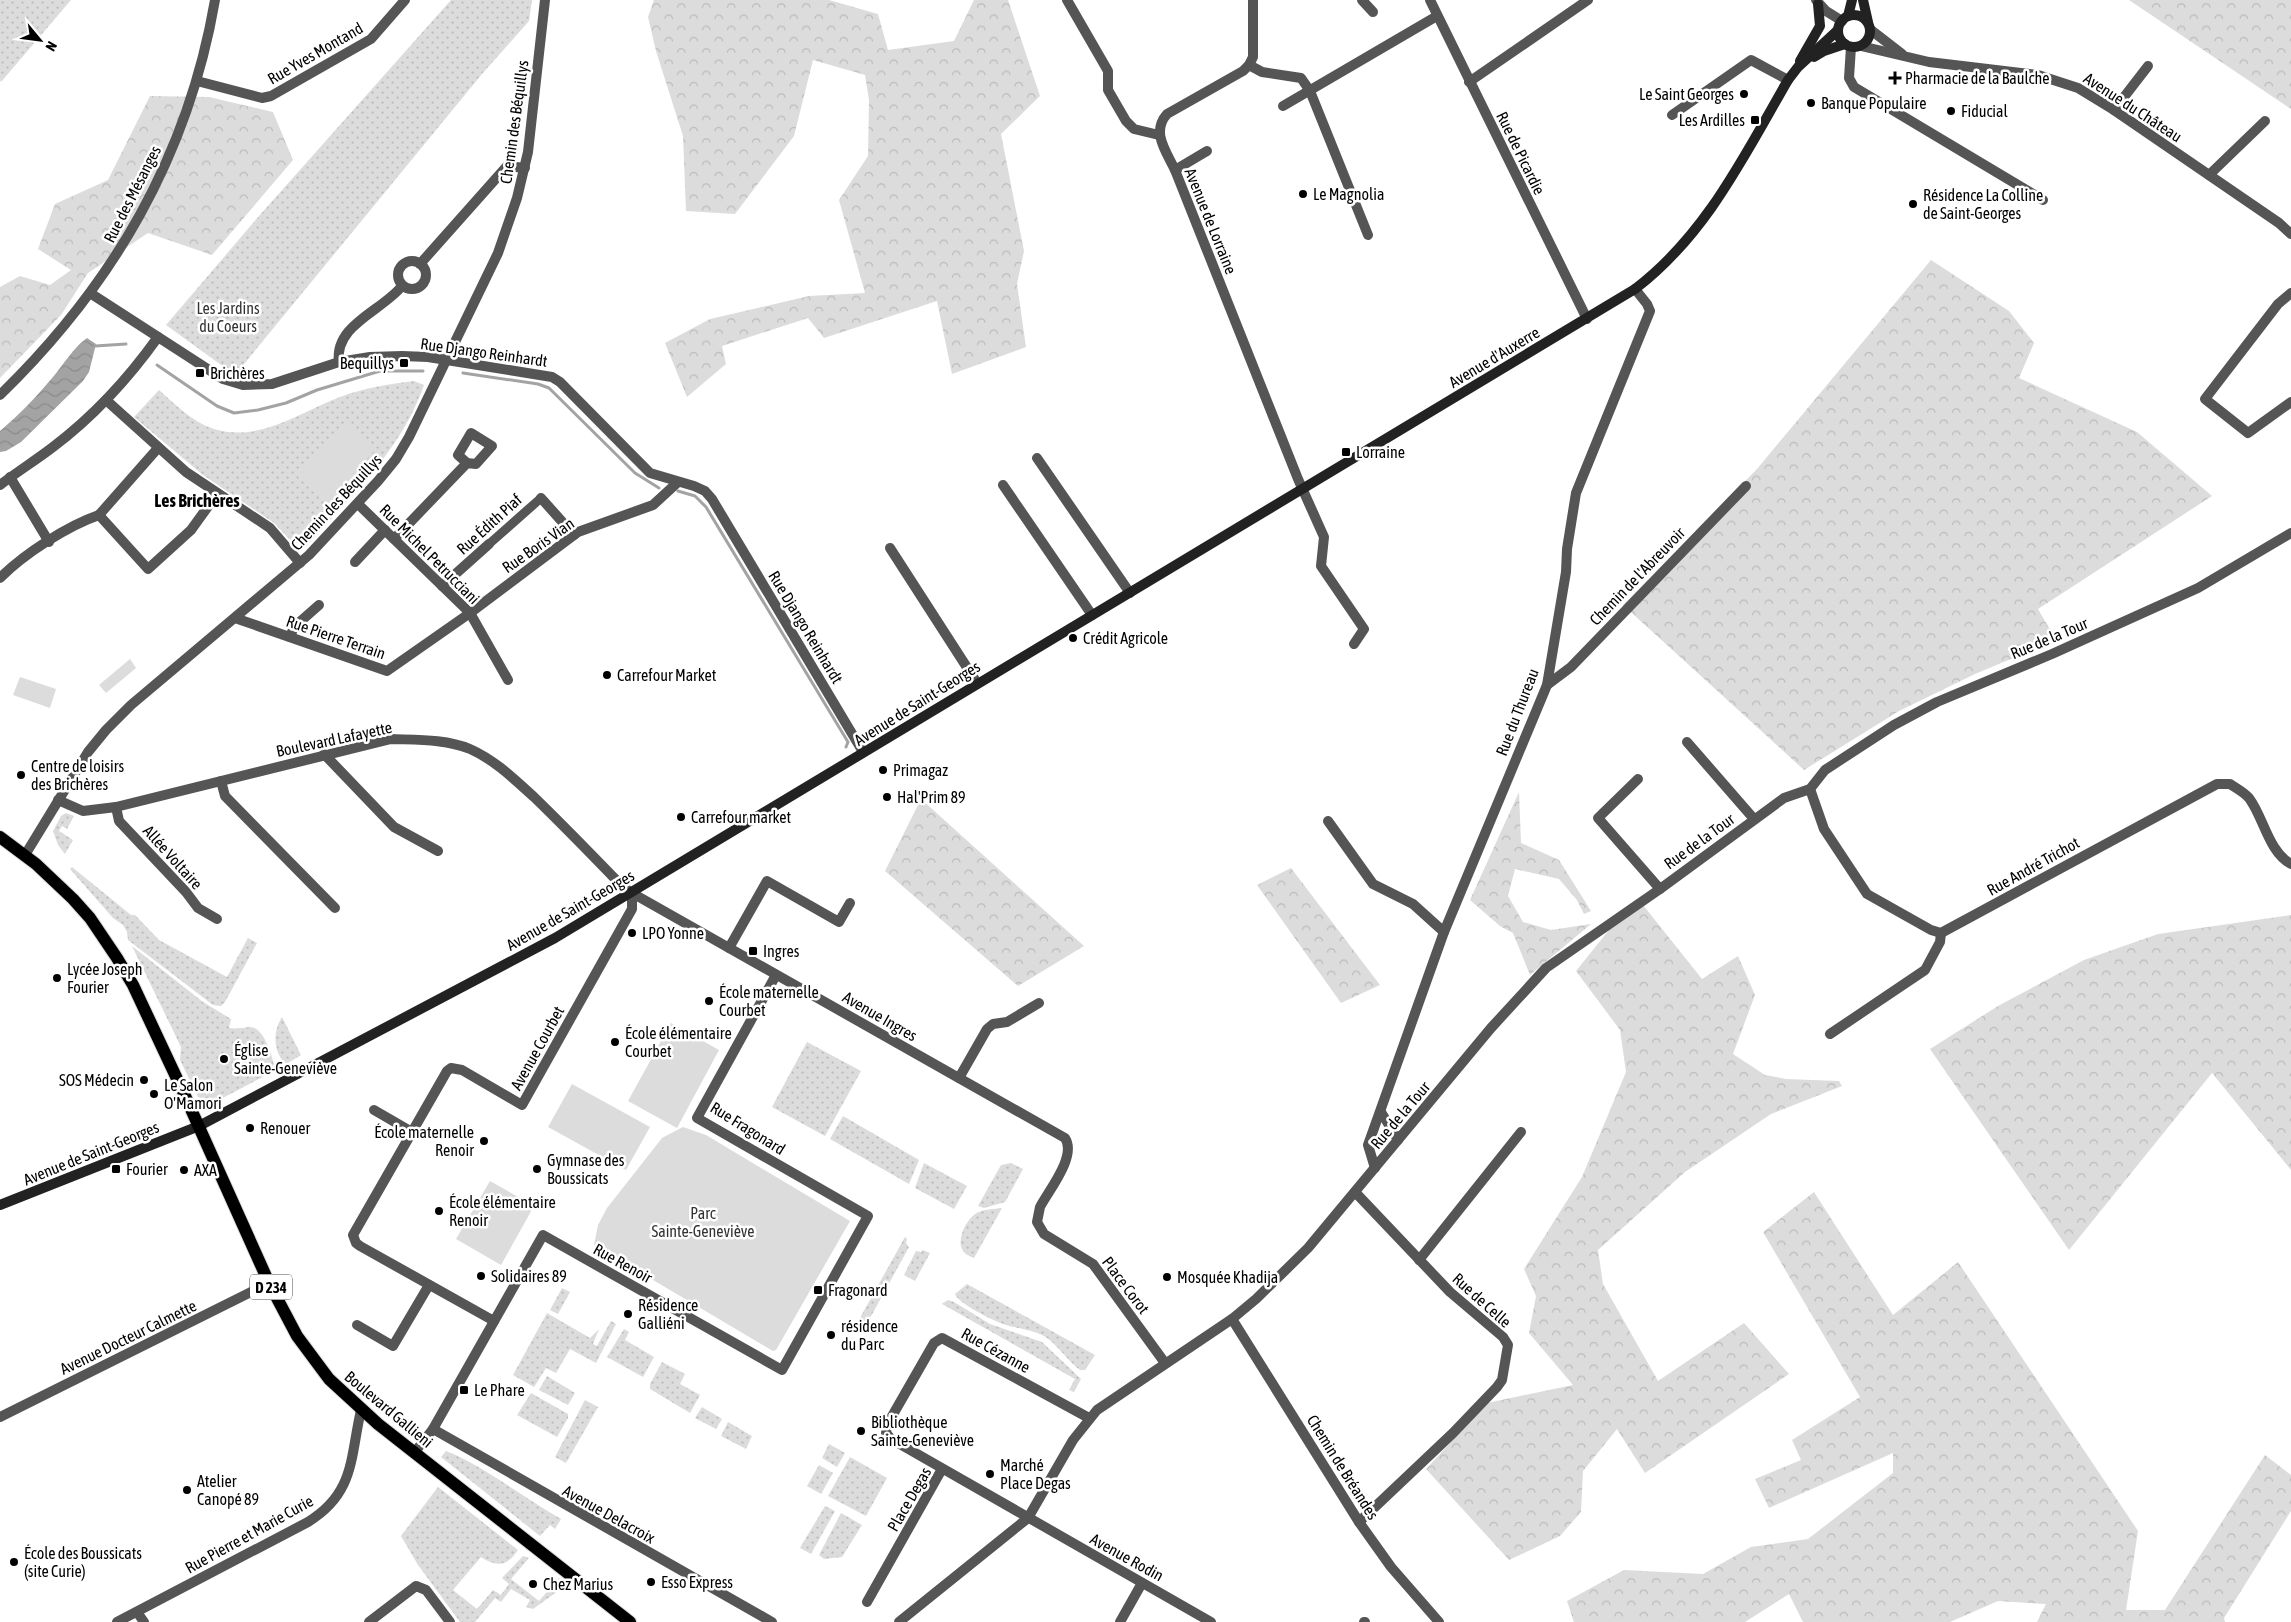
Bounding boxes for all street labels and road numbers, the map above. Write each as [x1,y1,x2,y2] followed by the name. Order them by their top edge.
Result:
[264,19,366,87] street label: Rue Yves Montand
[496,59,533,185] street label: Chemin des Béquillys
[2081,69,2185,145] street label: Avenue du Château
[1493,109,1549,197] street label: Rue de Picardie
[100,142,165,246] street label: Rue des Mésanges
[1182,165,1240,277] street label: Avenue de Lorraine
[1445,323,1543,391] street label: Avenue d'Auxerre
[419,334,549,371] street label: Rue Django Reinhardt
[287,450,386,554] street label: Chemin des Béquillys
[453,490,526,558] street label: Rue Édith Piaf
[376,500,484,608] street label: Rue Michel Petrucciani
[499,514,577,576] street label: Rue Boris Vian
[1586,523,1688,629] street label: Chemin de l'Abreuvoir
[764,567,847,687] street label: Rue Django Reinhardt
[284,612,388,662] street label: Rue Pierre Terrain
[2008,614,2091,662] street label: Rue de la Tour
[851,657,984,750] street label: Avenue de Saint-Georges
[1492,666,1542,758] street label: Rue du Thureau
[274,718,394,761] street label: Boulevard Lafayette
[1660,809,1738,872] street label: Rue de la Tour
[140,821,206,893] street label: Allée Voltaire
[1984,833,2083,899] street label: Rue André Trichot
[503,866,638,955] street label: Avenue de Saint-Georges
[839,987,921,1046] street label: Avenue Ingres
[507,1003,568,1093] street label: Avenue Courbet
[1367,1078,1433,1152] street label: Rue de la Tour
[707,1098,789,1159] street label: Rue Fragonard
[21,1117,162,1189] street label: Avenue de Saint-Georges
[591,1240,656,1287] street label: Rue Renoir
[1099,1253,1153,1317] street label: Place Corot
[1449,1269,1515,1331] street label: Rue de Celle
[250,1274,292,1300] road number: D 234
[57,1296,199,1378] street label: Avenue Docteur Calmette
[959,1324,1033,1376] street label: Rue Cézanne
[341,1367,437,1451] street label: Boulevard Gallieni
[1304,1411,1383,1523] street label: Chemin de Bréandes
[884,1464,936,1535] street label: Place Degas
[560,1481,659,1547] street label: Avenue Delacroix
[182,1491,316,1577] street label: Rue Pierre et Marie Curie
[1087,1529,1167,1585] street label: Avenue Rodin

